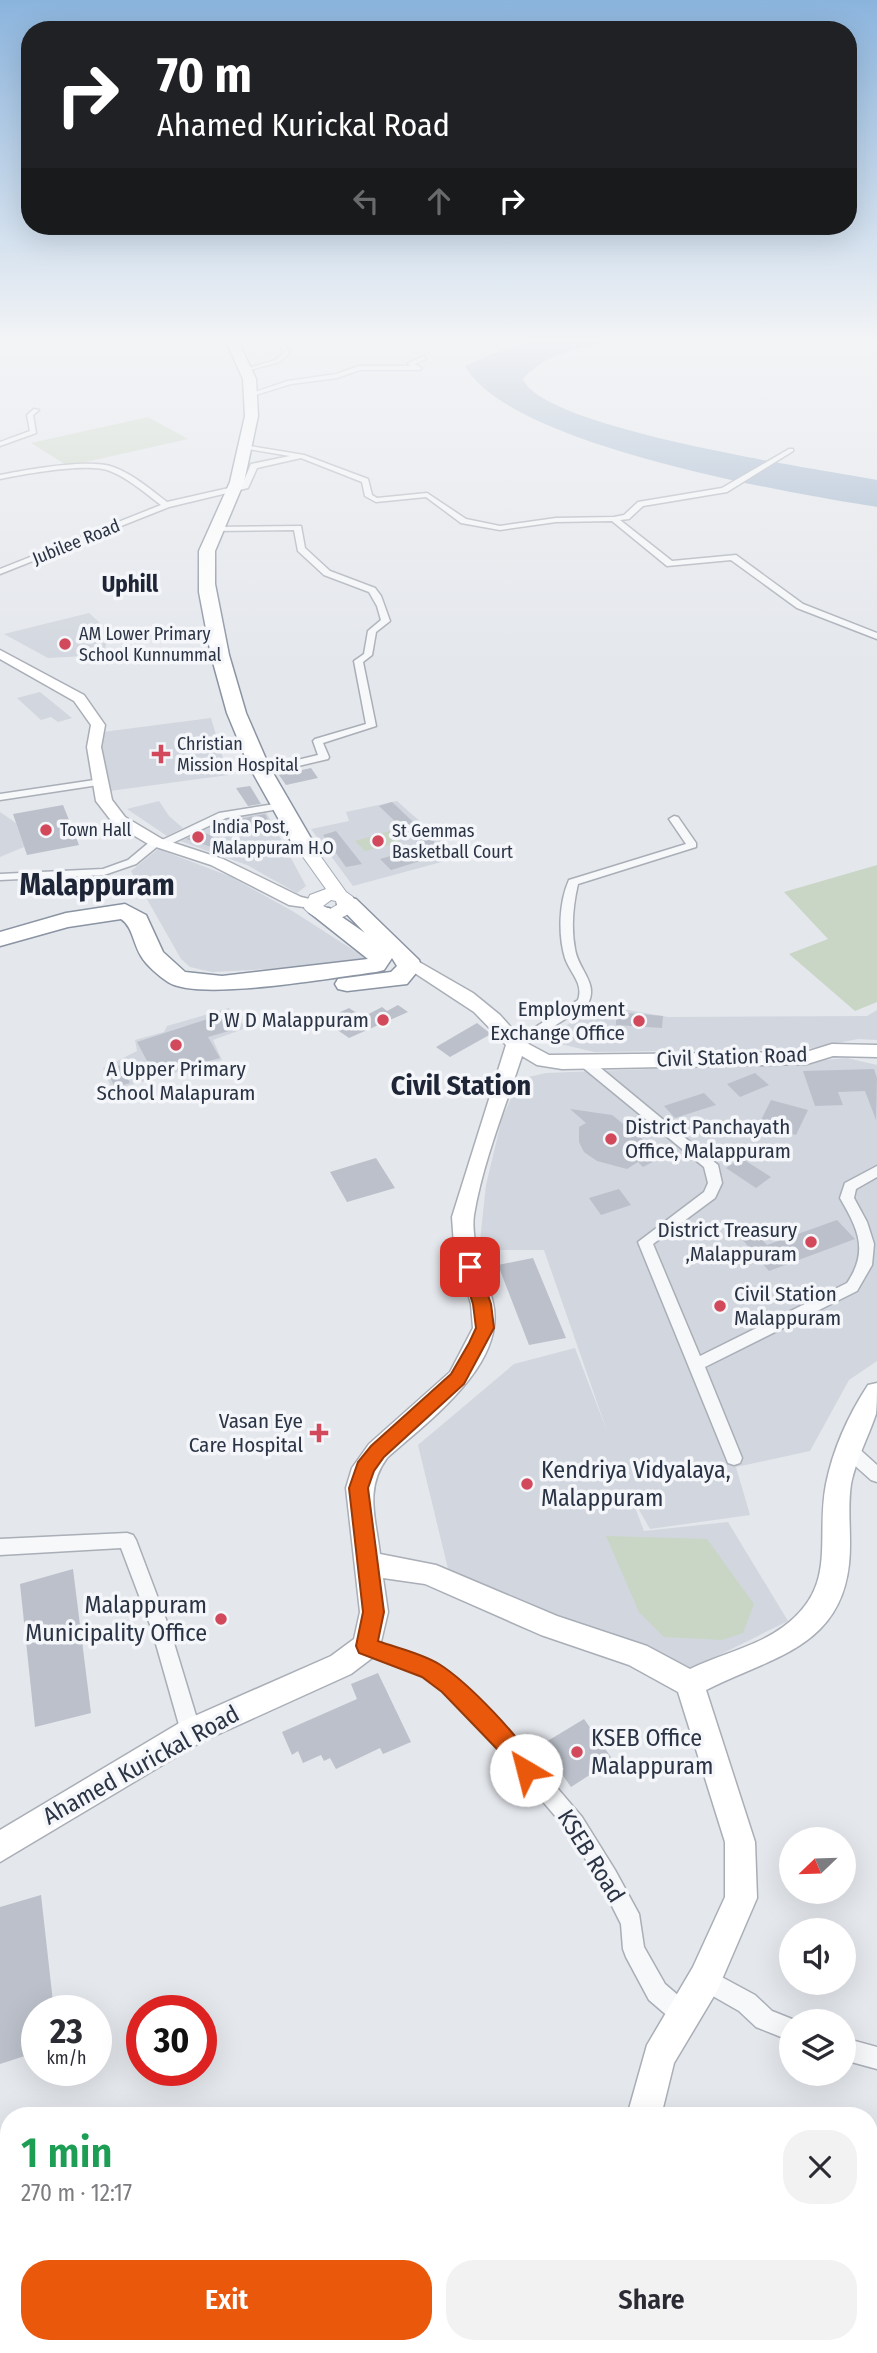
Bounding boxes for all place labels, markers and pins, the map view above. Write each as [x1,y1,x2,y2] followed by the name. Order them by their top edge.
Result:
[79,623,222,666] place label: AM Lower Primary School Kunnummal
[57,636,73,652] marker: AM Lower Primary School Kunnummal
[177,733,299,776] place label: Christian Mission Hospital
[151,744,171,764] marker: Christian Mission Hospital
[212,816,334,859] place label: India Post, Malappuram H.O
[60,819,132,841] place label: Town Hall
[392,820,513,863] place label: St Gemmas Basketball Court
[38,822,54,838] marker: Town Hall
[190,829,206,845] marker: India Post, Malappuram H.O
[370,833,386,849] marker: St Gemmas Basketball Court
[490,996,625,1046] place label: Employment Exchange Office
[208,1007,369,1033] place label: P W D Malappuram
[375,1012,391,1028] marker: P W D Malappuram
[631,1013,647,1029] marker: Employment Exchange Office
[168,1037,184,1053] marker: A Upper Primary School Malapuram
[96,1056,256,1106] place label: A Upper Primary School Malapuram
[625,1114,791,1164] place label: District Panchayath Office, Malappuram
[603,1131,619,1147] marker: District Panchayath Office, Malappuram
[657,1217,798,1267] place label: District Treasury ,Malappuram
[803,1234,819,1250] marker: District Treasury ,Malappuram
[440,1237,500,1297] pin
[734,1281,841,1331] place label: Civil Station Malappuram
[712,1298,728,1314] marker: Civil Station Malappuram
[189,1408,303,1458] place label: Vasan Eye Care Hospital
[309,1423,329,1443] marker: Vasan Eye Care Hospital
[541,1456,731,1512] place label: Kendriya Vidyalaya, Malappuram
[519,1476,535,1492] marker: Kendriya Vidyalaya, Malappuram
[25,1591,207,1647] place label: Malappuram Municipality Office
[213,1611,229,1627] marker: Malappuram Municipality Office
[591,1724,714,1780] place label: KSEB Office Malappuram
[569,1744,585,1760] marker: KSEB Office Malappuram

